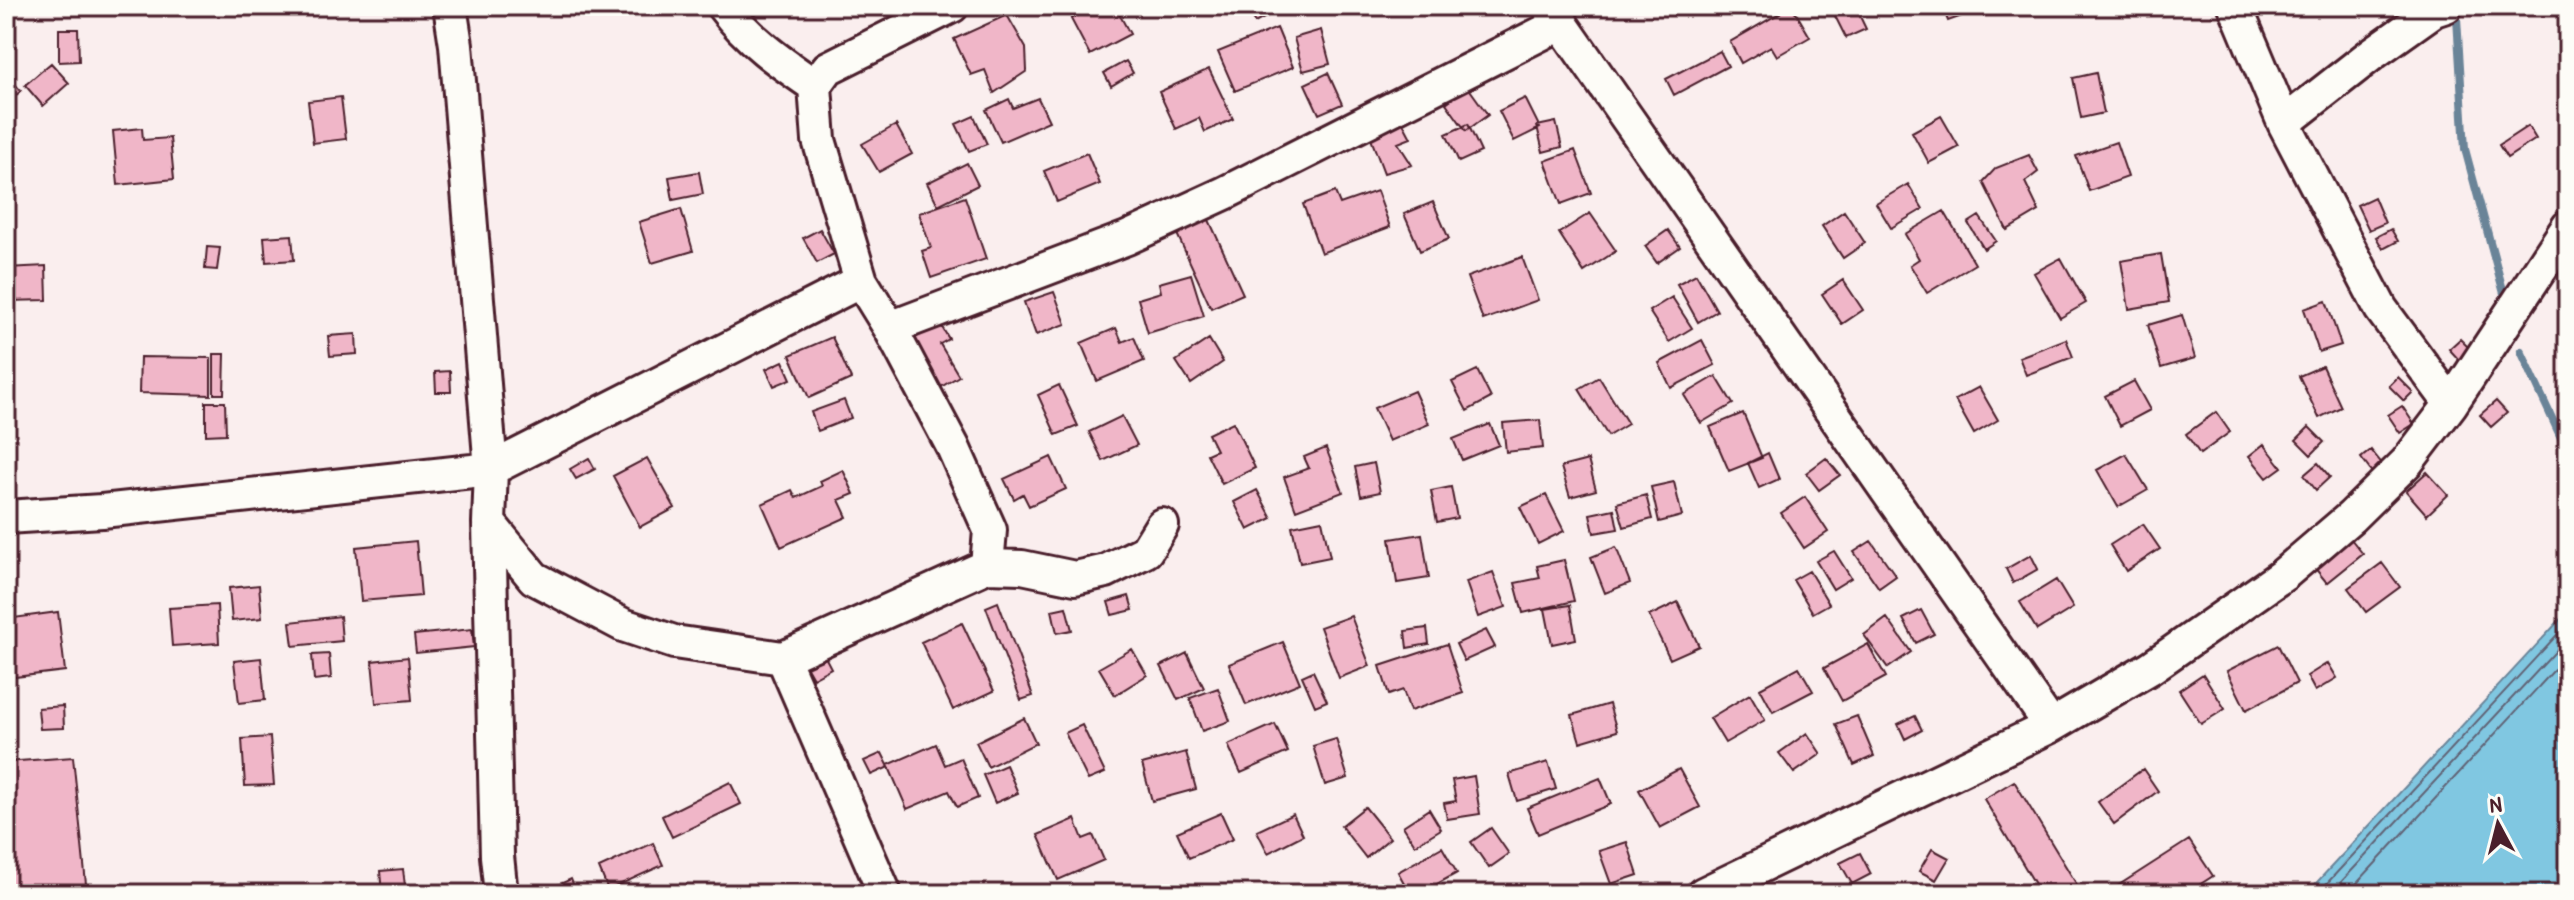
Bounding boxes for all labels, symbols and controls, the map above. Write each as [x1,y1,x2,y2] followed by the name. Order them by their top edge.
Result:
[2458,784,2538,864] north arrow
[2488,789,2503,820] text: N

